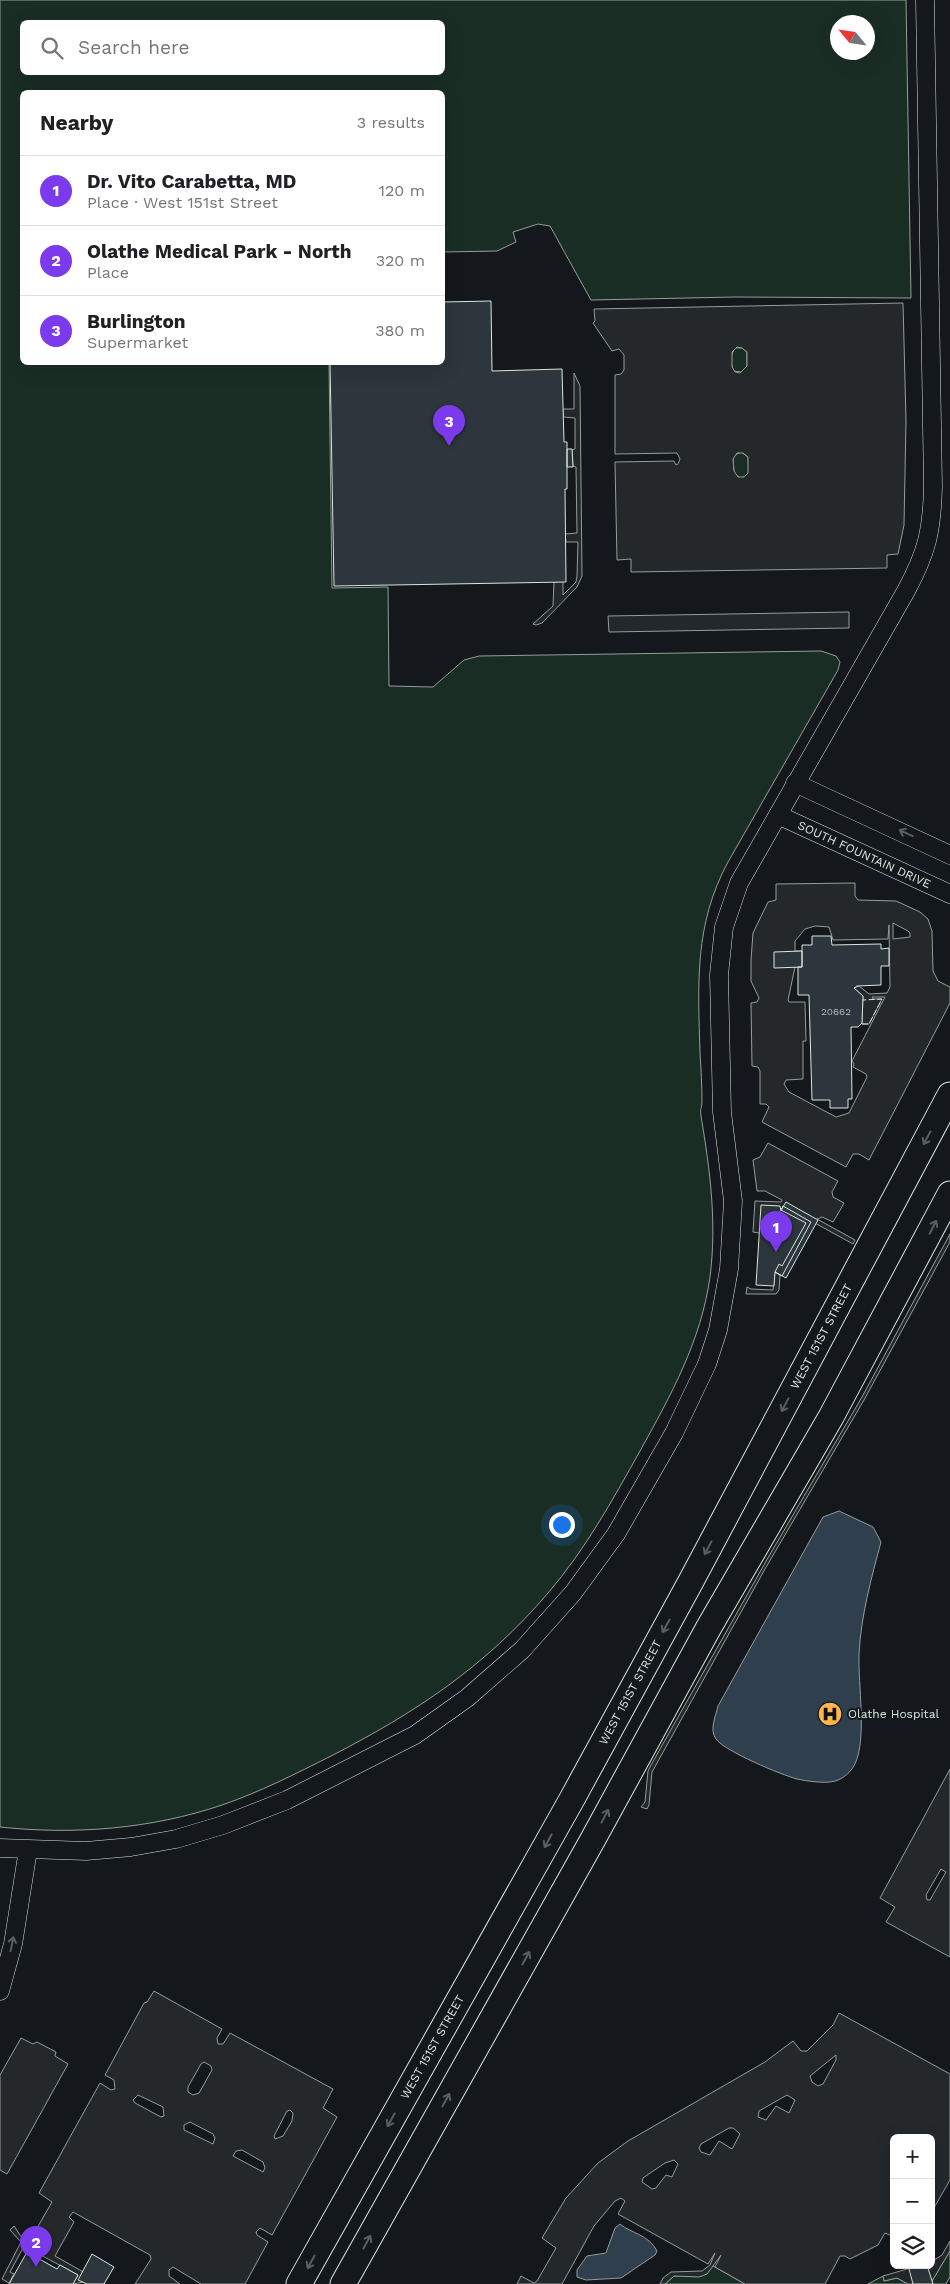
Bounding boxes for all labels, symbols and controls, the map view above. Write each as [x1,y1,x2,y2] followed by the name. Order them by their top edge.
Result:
[830,15,875,60] north arrow
[20,20,445,75] search box
[38,34,66,62] icon: search
[78,36,189,59] text: Search here
[40,110,113,135] text: Nearby
[357,113,425,132] text: 3 results
[87,170,296,193] text: Dr. Vito Carabetta, MD
[53,181,59,200] text: 1
[379,181,425,200] text: 120 m
[87,193,278,212] text: Place · West 151st Street
[87,240,352,263] text: Olathe Medical Park - North
[51,251,61,270] text: 2
[376,251,425,270] text: 320 m
[87,263,129,282] text: Place
[87,310,186,333] text: Burlington
[51,321,61,340] text: 3
[375,321,425,340] text: 380 m
[87,333,188,352] text: Supermarket
[433,405,465,446] pin: 3
[796,818,933,891] street label: SOUTH FOUNTAIN DRIVE
[899,828,914,837] one-way arrow
[821,1006,851,1017] house number: 20662
[922,1130,932,1145] one-way arrow
[760,1211,792,1252] pin: 1
[928,1219,938,1234] one-way arrow
[788,1281,855,1392] street label: WEST 151ST STREET
[780,1397,789,1412] one-way arrow
[549,1512,575,1538] your location
[703,1540,712,1555] one-way arrow
[661,1618,670,1633] one-way arrow
[596,1638,664,1747] street label: WEST 151ST STREET
[817,1701,843,1727] hospital icon: Olathe Hospital
[848,1707,939,1721] place label: Olathe Hospital
[600,1809,610,1824] one-way arrow
[542,1834,552,1848] one-way arrow
[8,1937,18,1953] one-way arrow
[521,1951,531,1966] one-way arrow
[398,1992,467,2101] street label: WEST 151ST STREET
[442,2093,452,2108] one-way arrow
[386,2113,396,2128] one-way arrow
[890,2134,935,2269] map controls
[890,2134,935,2179] button: +
[890,2179,935,2224] button: −
[890,2224,935,2269] button: layers
[20,2226,52,2267] pin: 2
[362,2235,372,2249] one-way arrow
[306,2254,316,2268] one-way arrow

